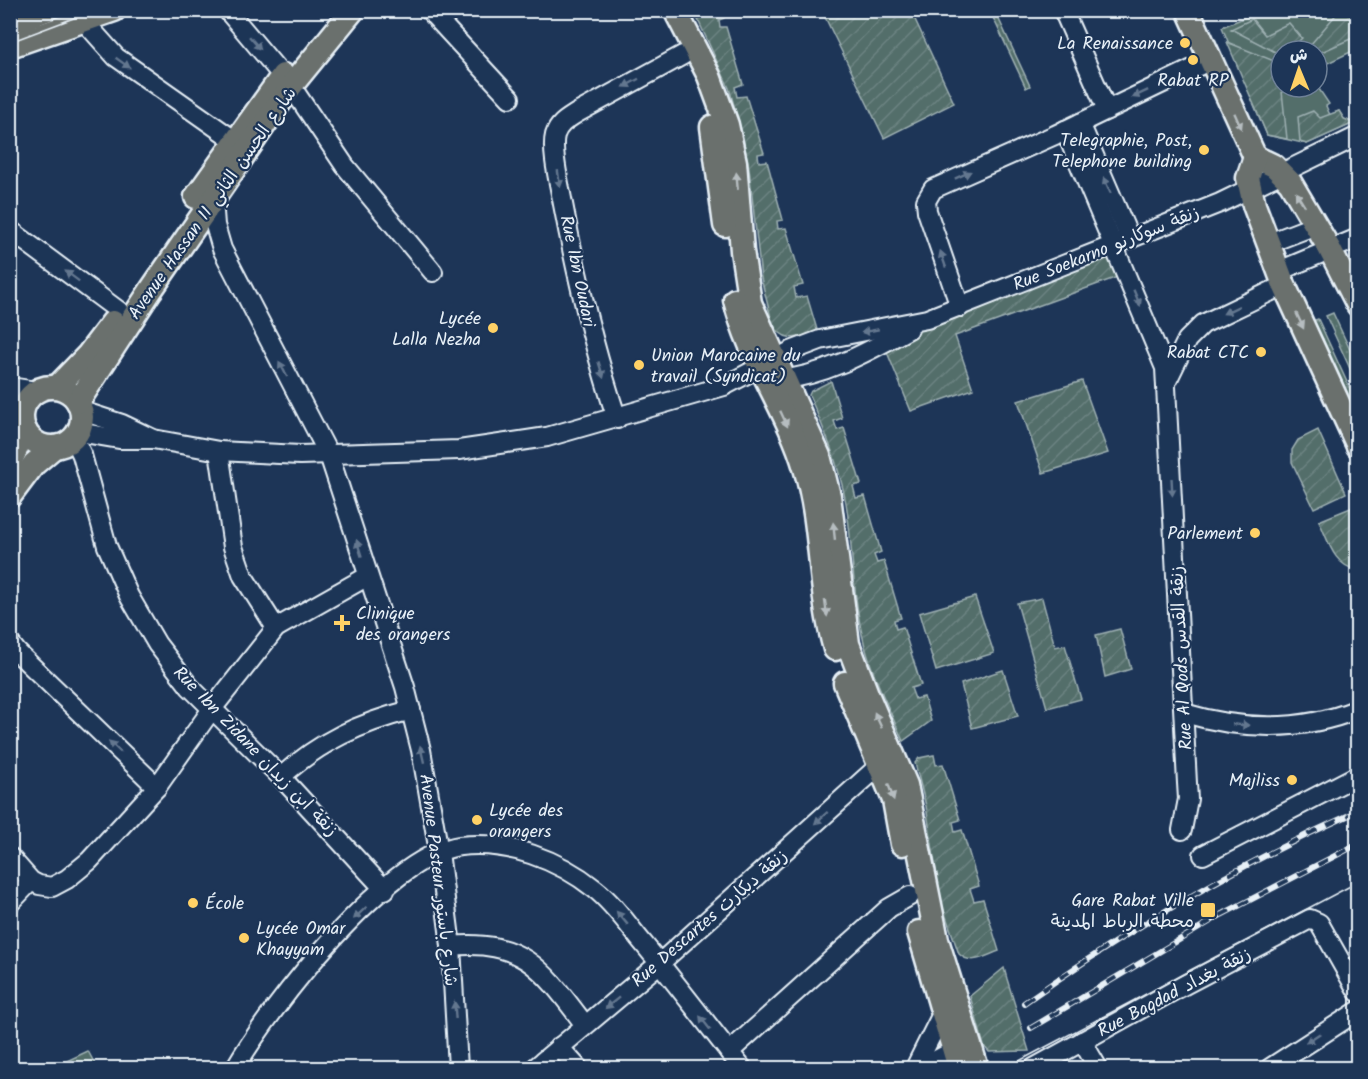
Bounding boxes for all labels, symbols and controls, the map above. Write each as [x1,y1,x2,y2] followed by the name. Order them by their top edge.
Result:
[1057,30,1173,59] place label: La Renaissance
[248,35,261,51] one-way arrow
[1178,36,1192,50] marker: La Renaissance
[1269,39,1329,99] north arrow
[1289,43,1308,68] text: ش
[1186,53,1200,67] marker: Rabat RP
[115,57,131,69] one-way arrow
[1157,67,1230,96] place label: Rabat RP
[623,78,640,88] one-way arrow
[121,81,305,326] street label: Avenue Hassan II شارع الحسن الثاني
[1131,90,1148,99] one-way arrow
[1234,112,1244,130] one-way arrow
[1052,127,1192,177] place label: Telegraphie, Post, Telephone building
[1197,143,1211,157] marker: Telegraphie, Post, Telephone building
[554,170,563,189] one-way arrow
[955,170,972,179] one-way arrow
[732,171,742,190] one-way arrow
[1102,176,1112,194] one-way arrow
[1295,190,1306,207] one-way arrow
[1009,199,1204,300] street label: Rue Soekarno زنقة سوكارنو
[551,213,603,331] street label: Rue Ibn Oudari
[938,250,948,268] one-way arrow
[65,270,81,282] one-way arrow
[1133,289,1142,306] one-way arrow
[392,305,481,355] place label: Lycée Lalla Nezha
[1223,306,1240,315] one-way arrow
[1296,313,1305,330] one-way arrow
[486,321,500,335] marker: Lycée Lalla Nezha
[860,327,879,336] one-way arrow
[1167,339,1249,368] place label: Rabat CTC
[651,342,801,392] place label: Union Marocaine du travail (Syndicat)
[1254,345,1268,359] marker: Rabat CTC
[632,358,646,372] marker: Union Marocaine du travail (Syndicat)
[278,361,288,378] one-way arrow
[597,361,606,379] one-way arrow
[780,411,789,428] one-way arrow
[1167,478,1177,497] one-way arrow
[1167,520,1244,549] place label: Parlement
[829,522,839,541] one-way arrow
[1248,526,1262,540] marker: Parlement
[354,539,363,557] one-way arrow
[1163,565,1202,751] street label: Rue Al Qods زنقة القدس
[821,599,831,618] one-way arrow
[356,600,451,650] place label: Clinique des orangers
[333,614,351,632] marker: Clinique des orangers
[165,660,345,844] street label: Rue Ibn Zidane زنقة ابن زيدان
[874,711,883,728] one-way arrow
[1232,720,1251,730] one-way arrow
[108,740,122,754] one-way arrow
[417,745,426,764] one-way arrow
[1229,767,1280,796] place label: Majliss
[410,772,465,988] street label: Avenue Pasteur شارع باستور
[1285,773,1299,787] marker: Majliss
[886,783,896,801] one-way arrow
[489,797,564,847] place label: Lycée des orangers
[814,811,829,824] one-way arrow
[470,813,484,827] marker: Lycée des orangers
[625,843,795,995] street label: Rue Descartes زنقة ديكارت
[1051,887,1194,937] place label: Gare Rabat Ville محطة الرباط المدينة
[205,890,244,919] place label: École
[186,896,200,910] marker: École
[1199,901,1217,919] marker: Gare Rabat Ville محطة الرباط المدينة
[353,905,367,919] one-way arrow
[616,910,629,926] one-way arrow
[256,915,346,965] place label: Lycée Omar Khayyam
[237,931,251,945] marker: Lycée Omar Khayyam
[1093,941,1257,1046] street label: Rue Bagdad زنقة بغداد
[604,996,620,1009] one-way arrow
[450,1001,460,1020] one-way arrow
[700,1015,712,1030] one-way arrow
[1305,1032,1321,1043] one-way arrow

